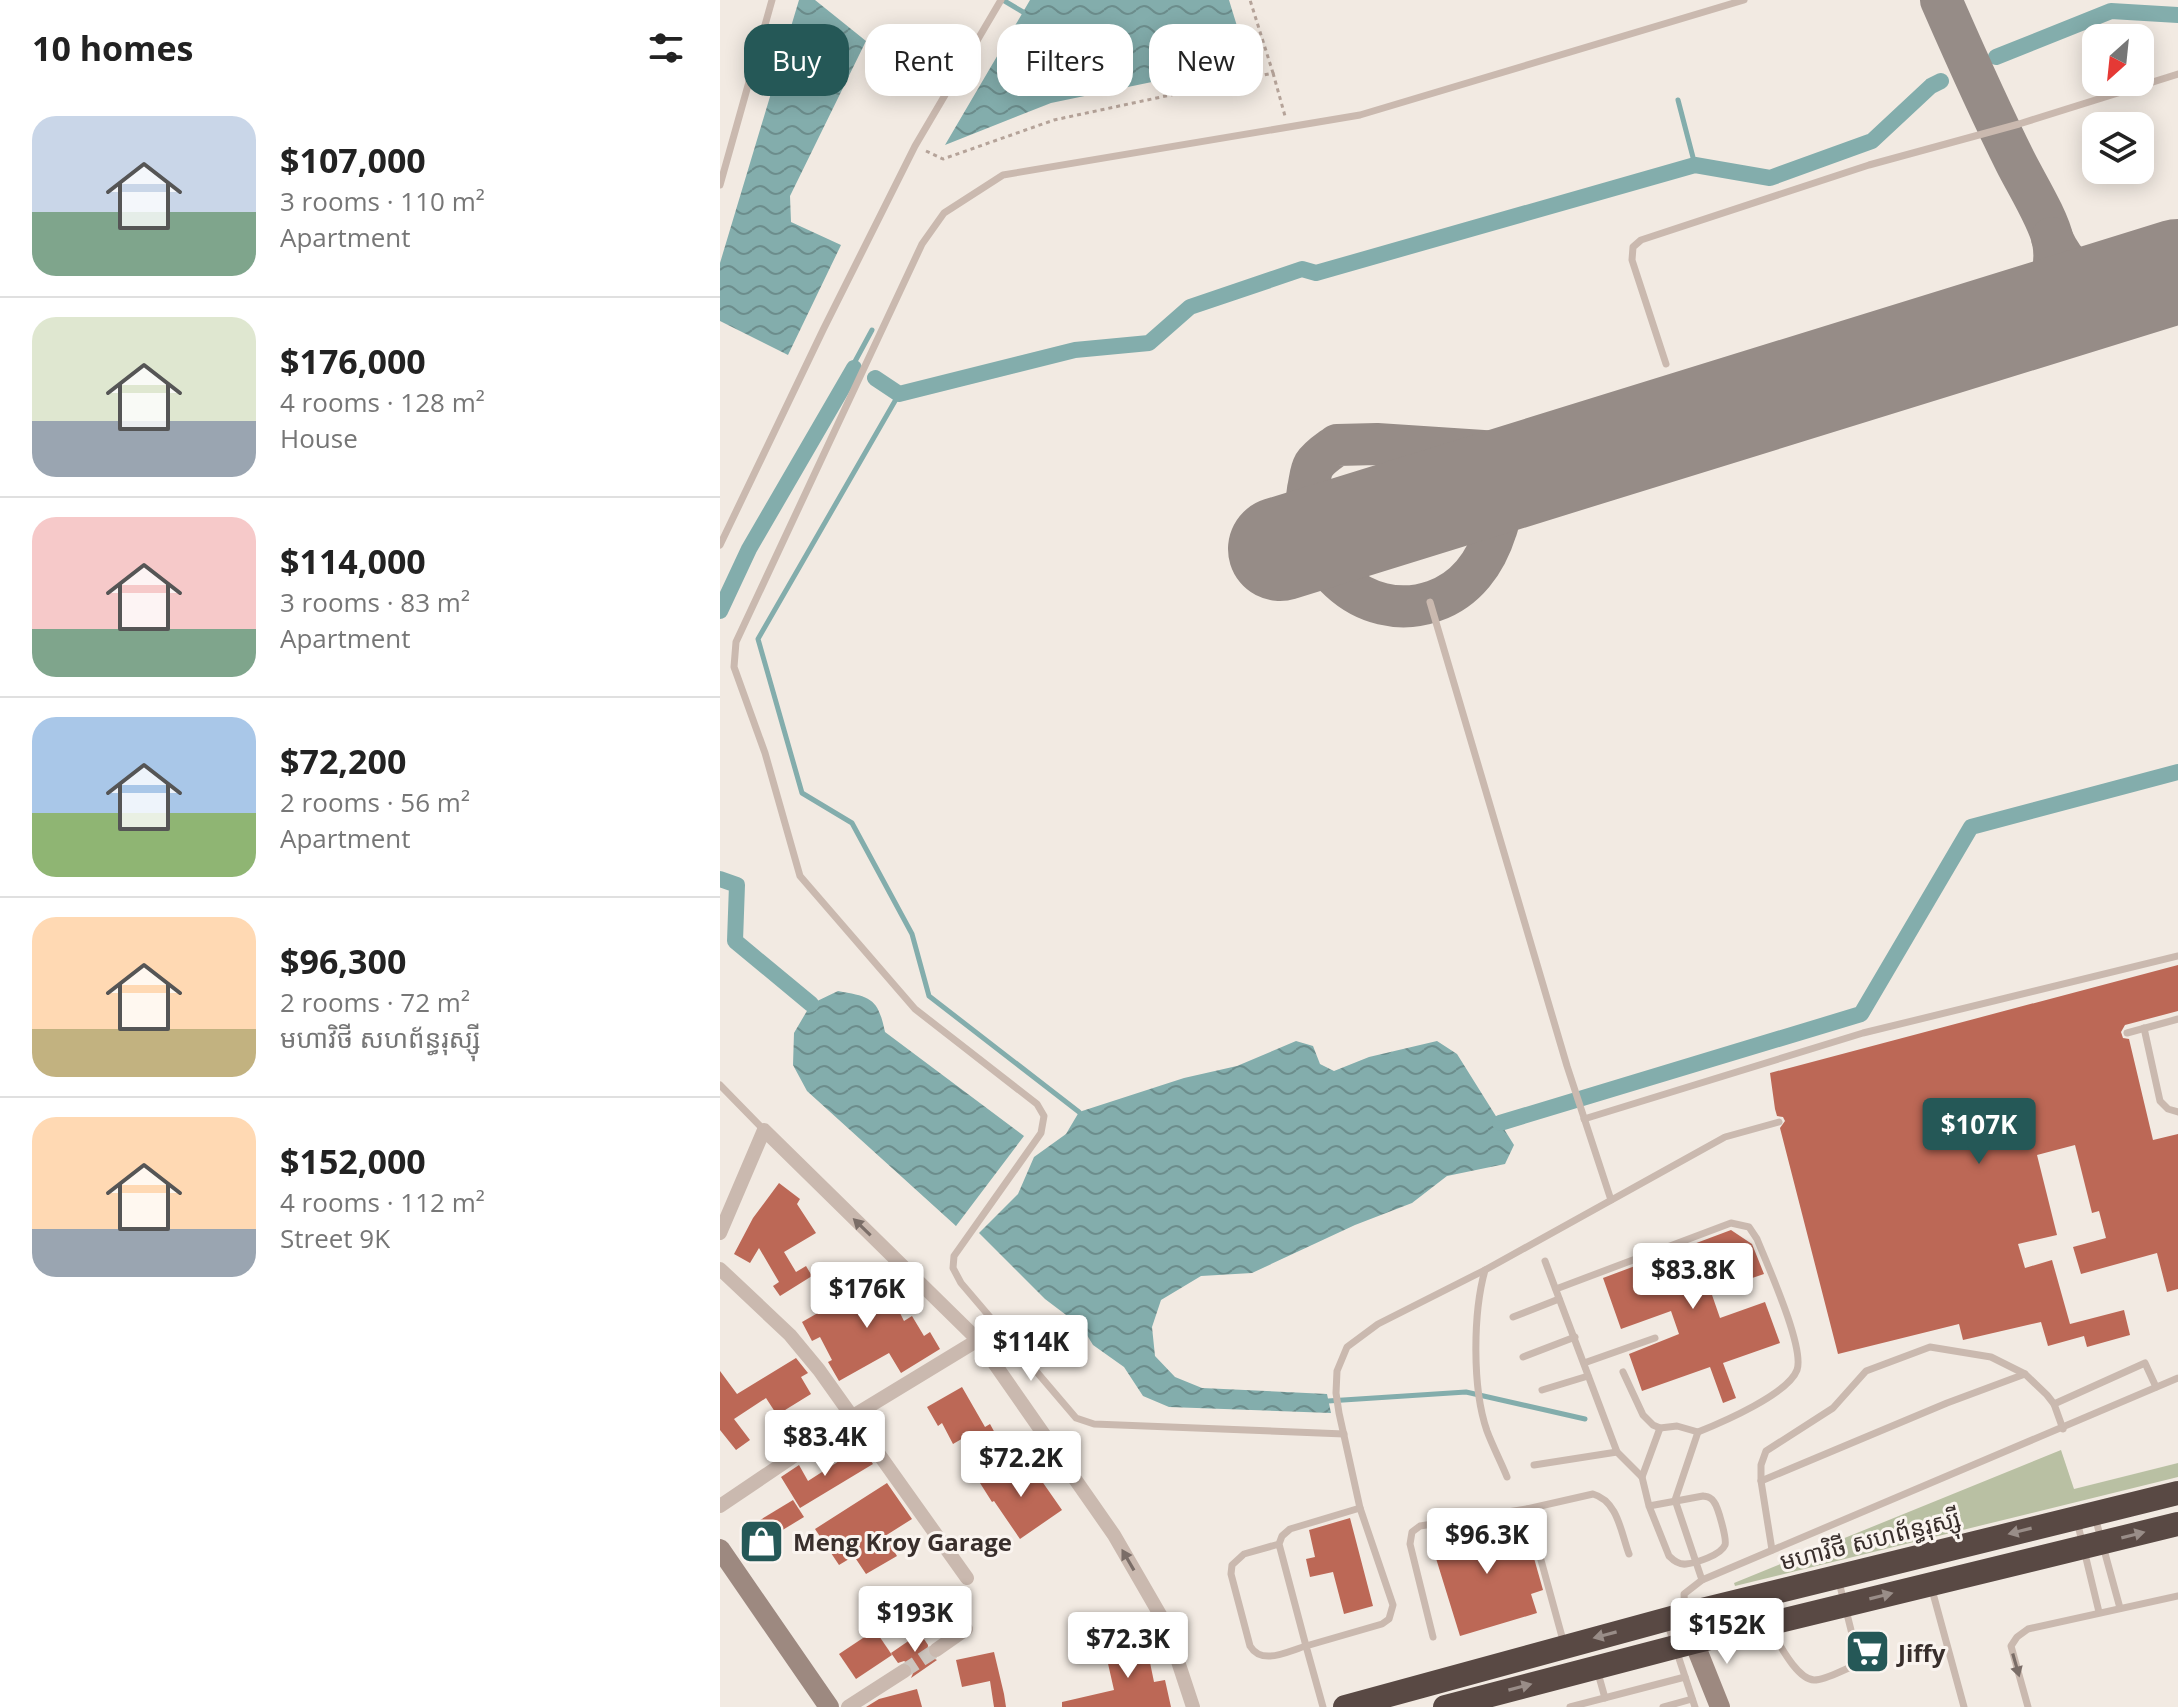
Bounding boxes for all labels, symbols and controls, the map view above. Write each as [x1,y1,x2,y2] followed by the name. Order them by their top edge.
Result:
[744,24,849,96] chip: Buy
[865,24,981,96] chip: Rent
[997,24,1133,96] chip: Filters
[1149,24,1263,96] chip: New
[2082,24,2154,96] north arrow
[2082,24,2154,184] map controls
[32,25,193,71] text: 10 homes
[644,26,688,70] icon: filters
[2082,112,2154,184] button: layers
[280,137,426,183] text: $107,000
[96,148,192,244] icon: home
[280,183,485,219] text: 3 rooms · 110 m²
[280,219,411,255] text: Apartment
[280,338,426,384] text: $176,000
[96,349,192,445] icon: home
[280,384,485,420] text: 4 rooms · 128 m²
[280,420,358,456] text: House
[280,538,426,584] text: $114,000
[96,549,192,645] icon: home
[280,584,470,620] text: 3 rooms · 83 m²
[280,620,411,656] text: Apartment
[280,738,406,784] text: $72,200
[96,749,192,845] icon: home
[280,784,470,820] text: 2 rooms · 56 m²
[280,820,411,856] text: Apartment
[280,938,406,984] text: $96,300
[96,949,192,1045] icon: home
[280,984,470,1020] text: 2 rooms · 72 m²
[280,1020,481,1056] text: មហាវិថី សហព័ន្ធរុស្ស៊ី
[1923,1098,2035,1166] pin: $107K
[1941,1106,2017,1142] text: $107K
[280,1138,426,1184] text: $152,000
[96,1149,192,1245] icon: home
[280,1184,485,1220] text: 4 rooms · 112 m²
[853,1218,872,1236] one-way arrow
[280,1220,390,1256] text: Street 9K
[1628,1243,1758,1311] pin: $83.8K
[1651,1251,1735,1287] text: $83.8K
[811,1262,923,1330] pin: $176K
[829,1270,905,1306] text: $176K
[975,1315,1087,1383] pin: $114K
[993,1323,1069,1359] text: $114K
[760,1410,890,1478] pin: $83.4K
[783,1418,867,1454] text: $83.4K
[956,1431,1086,1499] pin: $72.2K
[979,1439,1063,1475] text: $72.2K
[1776,1501,1965,1582] street label: មហាវិថី សហព័ន្ធរុស្ស៊ី
[1422,1508,1552,1576] pin: $96.3K
[1445,1516,1529,1552] text: $96.3K
[738,1517,786,1565] shop icon: Meng Kroy Garage
[793,1525,1012,1558] place label: Meng Kroy Garage
[2008,1525,2033,1538] one-way arrow
[2121,1528,2146,1540] one-way arrow
[1121,1548,1135,1571] one-way arrow
[859,1586,971,1654] pin: $193K
[1868,1590,1893,1602] one-way arrow
[877,1594,953,1630] text: $193K
[1671,1598,1783,1666] pin: $152K
[1689,1606,1765,1642] text: $152K
[1063,1612,1193,1680] pin: $72.3K
[1086,1620,1170,1656] text: $72.3K
[1843,1628,1891,1676] supermarket icon: Jiffy
[1593,1630,1618,1642] one-way arrow
[1896,1636,1946,1669] place label: Jiffy
[2011,1652,2023,1677] one-way arrow
[1508,1681,1533,1693] one-way arrow

